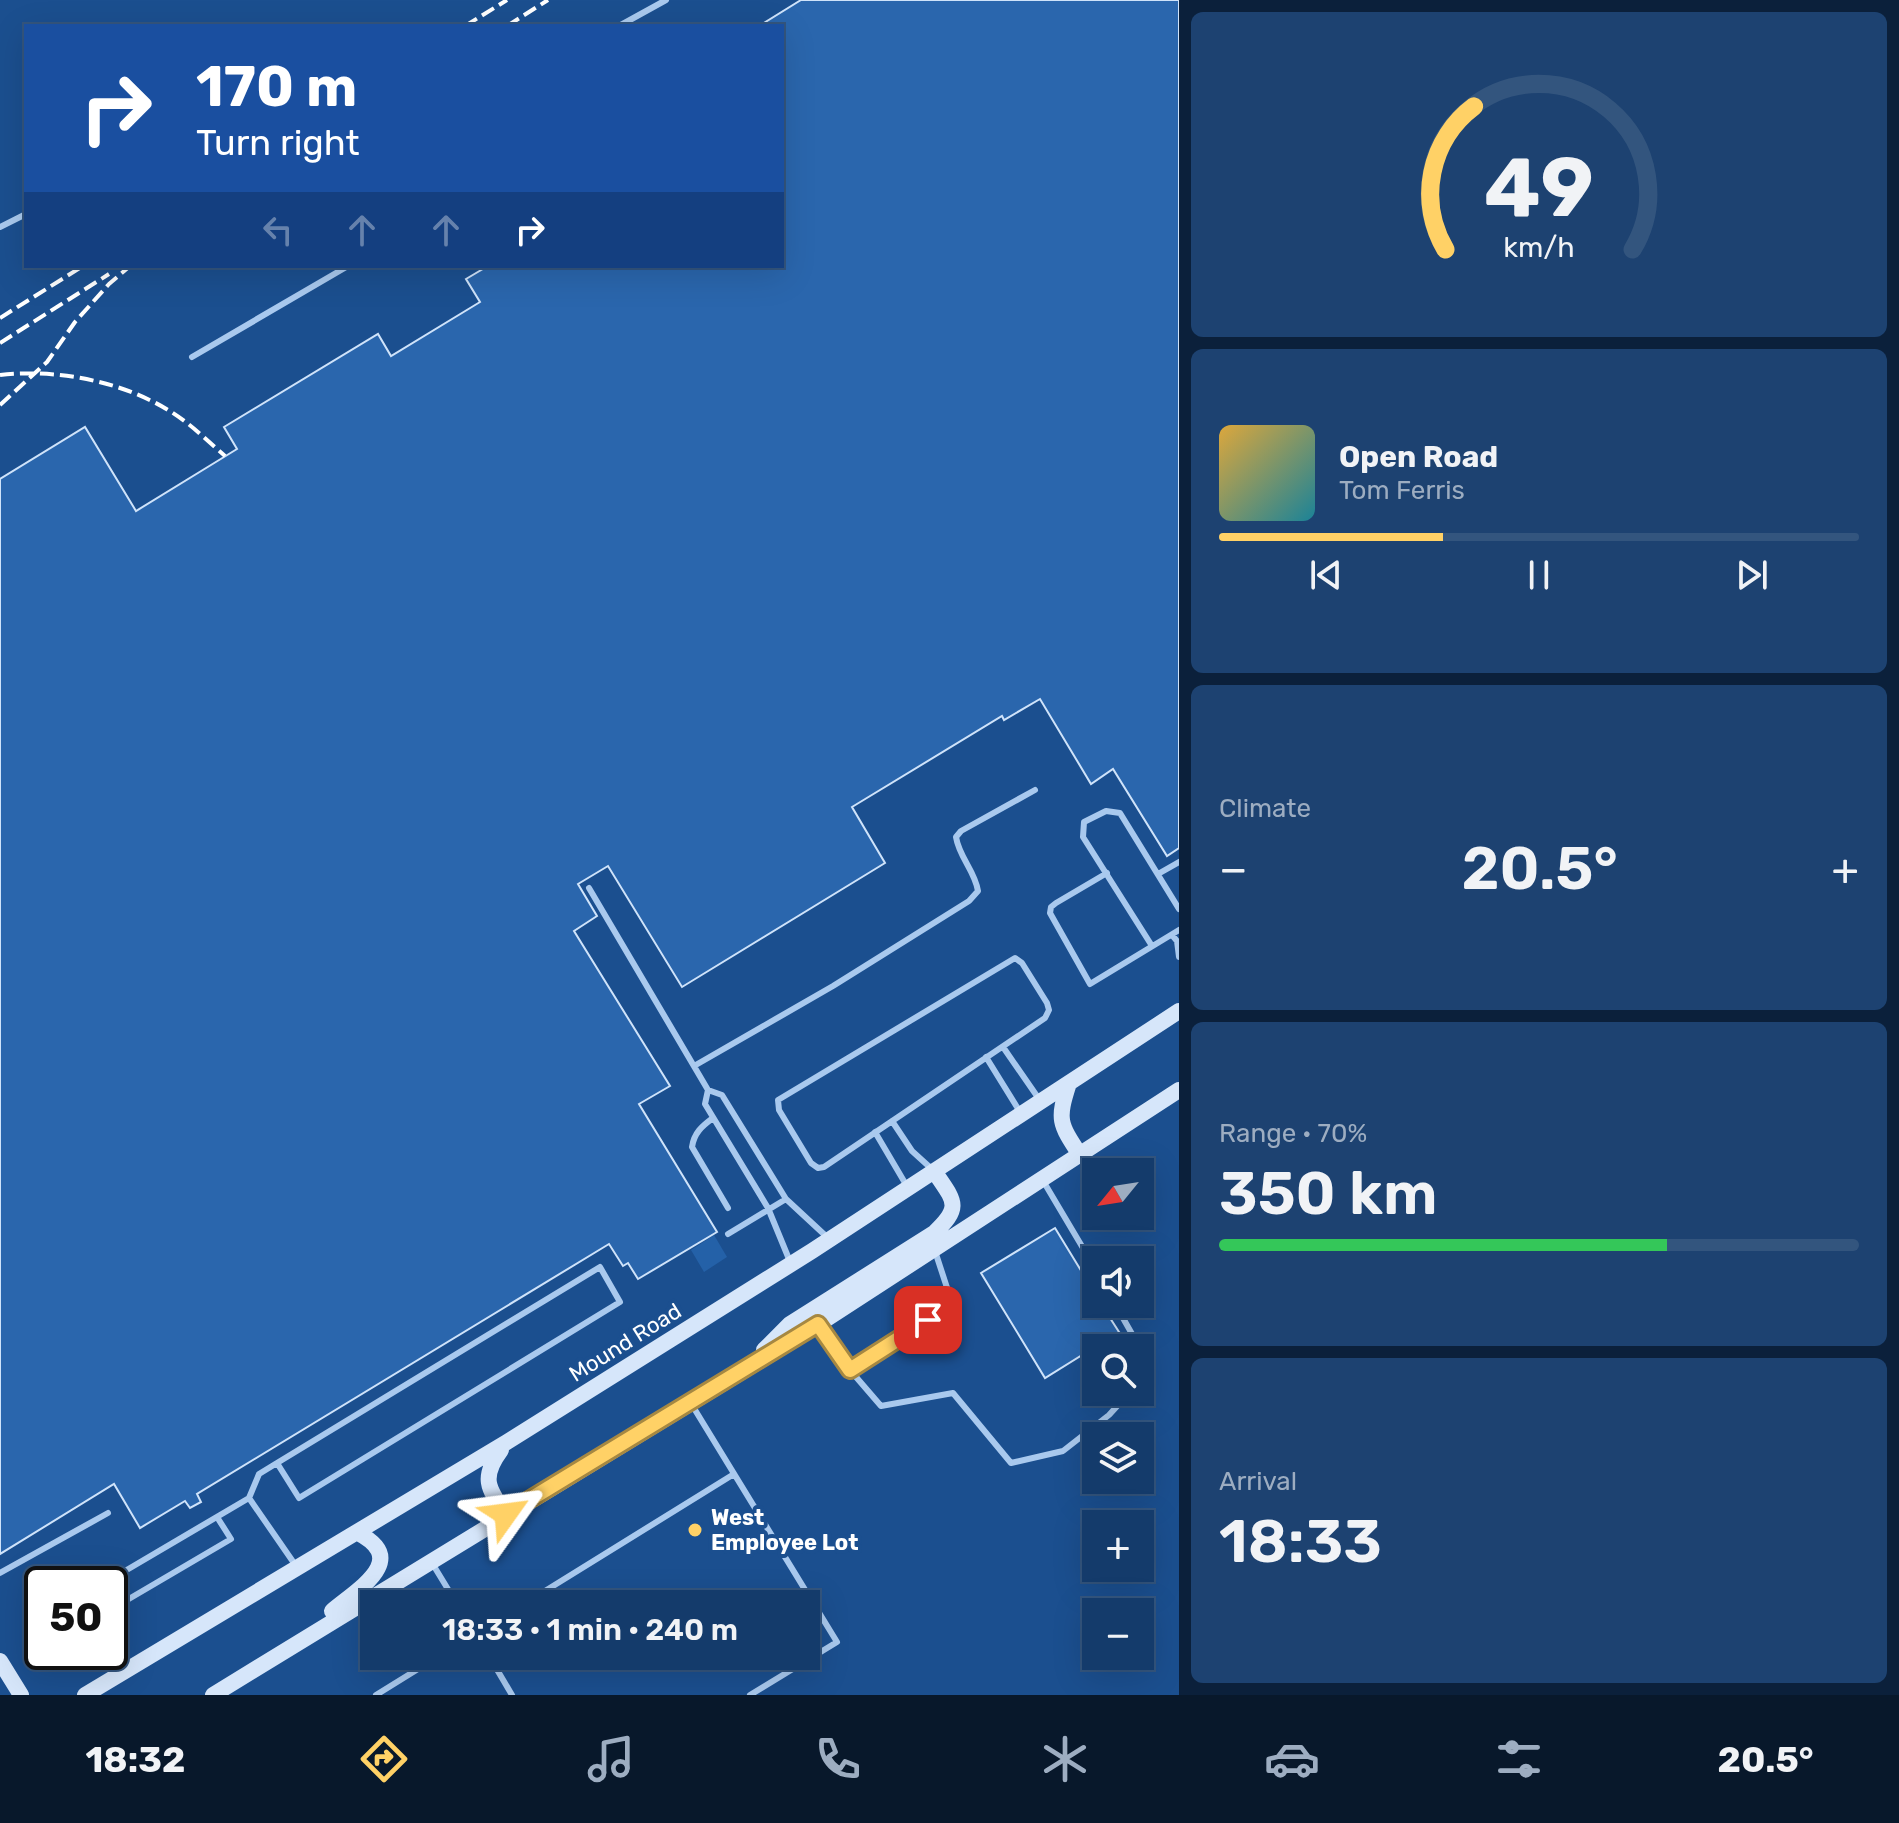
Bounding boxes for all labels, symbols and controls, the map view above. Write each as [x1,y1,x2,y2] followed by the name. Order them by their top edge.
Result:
[196,54,357,120] text: 170 m
[64,56,168,160] icon: right
[196,121,360,164] text: Turn right
[1484,138,1594,237] text: 49
[256,208,300,252] icon: left
[340,208,384,252] icon: ahead
[424,208,468,252] icon: ahead
[508,208,552,252] icon: right
[1503,230,1575,264] text: km/h
[1339,439,1498,475] text: Open Road
[1339,475,1465,506] text: Tom Ferris
[1304,553,1348,597] icon: previous
[1517,553,1561,597] icon: pause
[1730,553,1774,597] icon: next
[1219,793,1311,824] text: Climate
[1461,833,1618,904] text: 20.5°
[1219,843,1248,895] text: −
[1832,843,1859,895] text: +
[1219,1118,1367,1149] text: Range · 70%
[1082,1158,1154,1230] north arrow
[1082,1158,1154,1670] map controls
[1219,1158,1437,1229] text: 350 km
[1082,1246,1154,1318] button: sound
[894,1286,962,1354] pin
[564,1297,686,1388] street label: Mound Road
[906,1298,950,1342] icon: arrive
[1082,1334,1154,1406] button: search
[1082,1422,1154,1494] button: layers
[1219,1466,1297,1497] text: Arrival
[464,1472,548,1556] position arrow
[711,1504,859,1556] place label: West Employee Lot
[1219,1506,1382,1577] text: 18:33
[1082,1510,1154,1582] button: +
[686,1521,704,1539] marker: West Employee Lot
[24,1566,128,1670] speed limit sign: 50
[1082,1598,1154,1670] button: −
[442,1612,738,1648] text: 18:33 · 1 min · 240 m
[356,1731,412,1787] icon: directions
[583,1731,639,1787] icon: music
[810,1731,866,1787] icon: phone
[1037,1731,1093,1787] icon: climate
[1264,1731,1320,1787] icon: car
[1491,1731,1547,1787] icon: filters
[85,1738,185,1781] text: 18:32
[1718,1738,1813,1781] text: 20.5°

